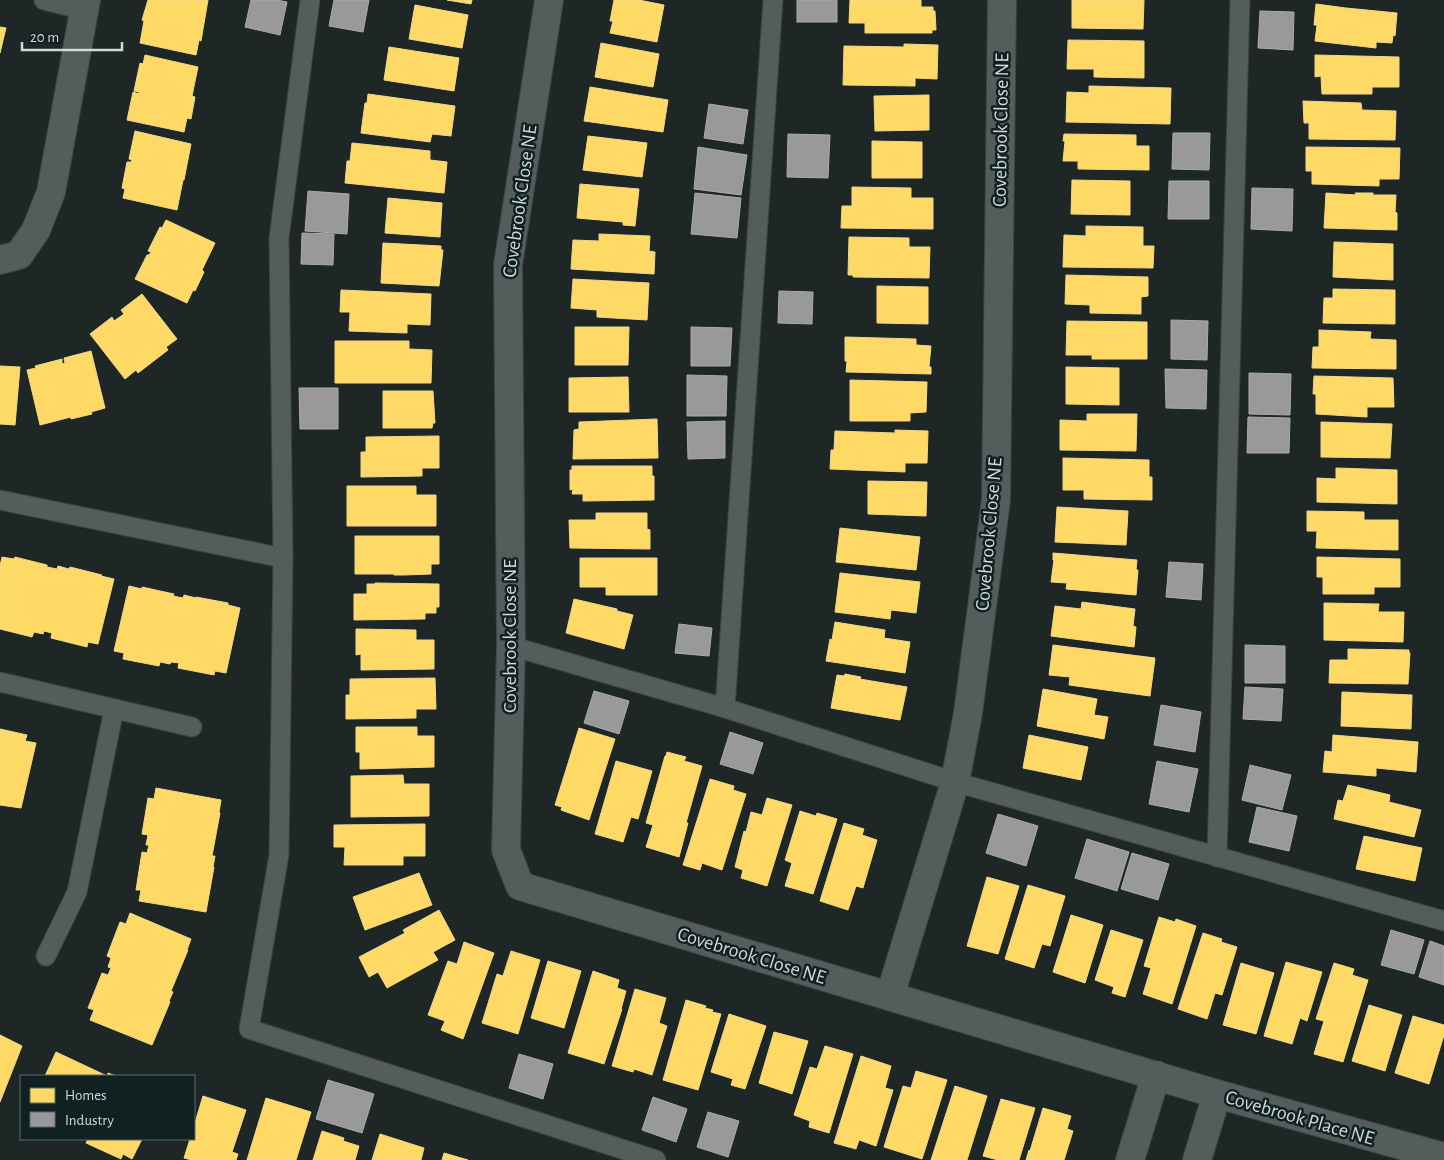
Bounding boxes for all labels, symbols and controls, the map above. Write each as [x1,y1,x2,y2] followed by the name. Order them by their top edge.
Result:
[22,20,122,52] scale bar
[30,30,59,45] text: 20 m
[990,53,1012,207] street label: Covebrook Close NE
[499,123,541,279] street label: Covebrook Close NE
[972,456,1006,612] street label: Covebrook Close NE
[500,559,520,713] street label: Covebrook Close NE
[675,924,829,988] street label: Covebrook Close NE
[20,1075,195,1140] legend
[1223,1087,1377,1149] street label: Covebrook Place NE
[65,1088,107,1103] text: Homes
[65,1113,114,1128] text: Industry

